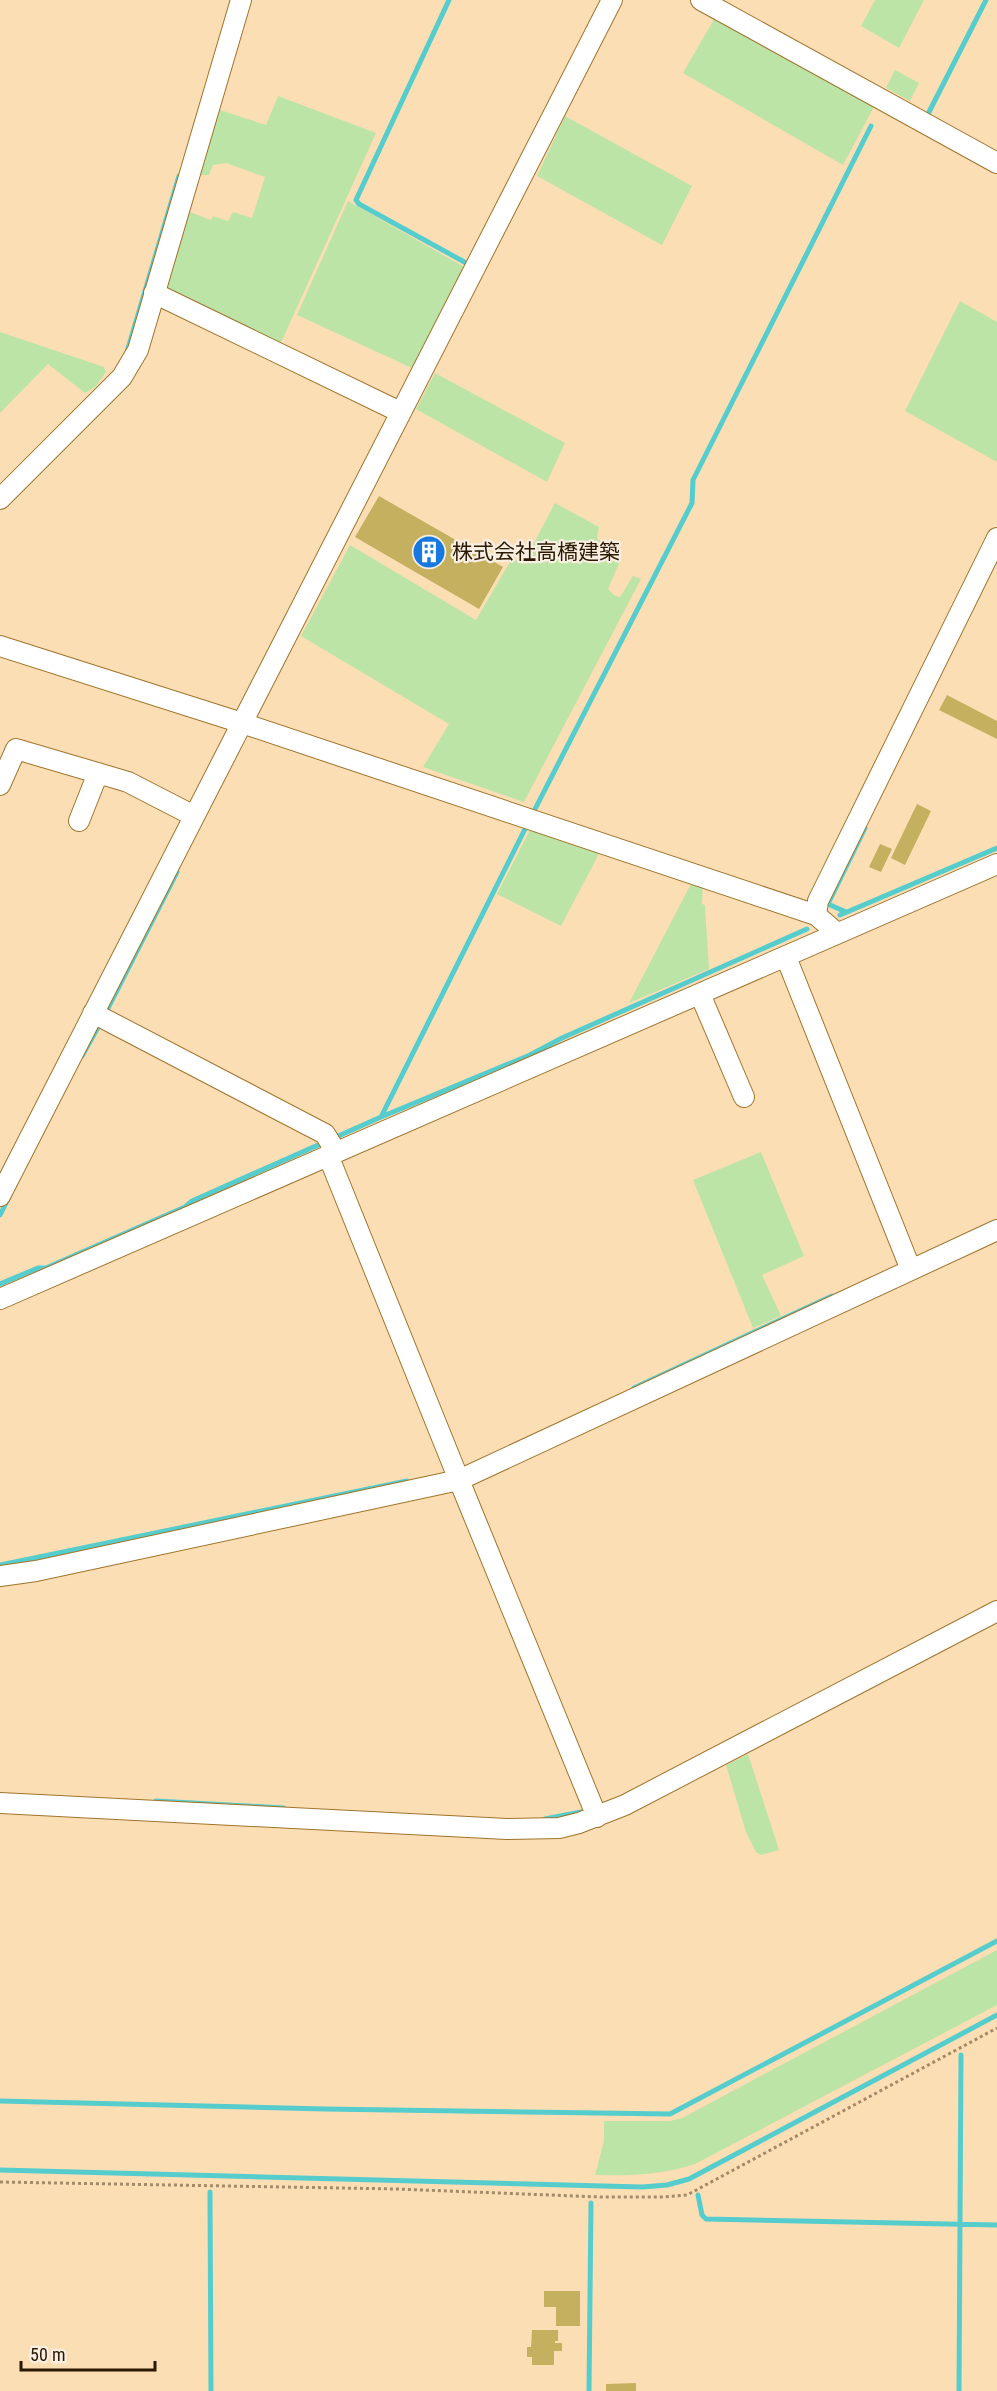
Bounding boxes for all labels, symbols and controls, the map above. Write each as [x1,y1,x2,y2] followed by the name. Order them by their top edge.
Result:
[411,534,447,570] building icon: 株式会社高橋建築
[452,540,620,564] place label: 株式会社高橋建築
[21,2334,154,2372] scale bar
[30,2344,65,2365] text: 50 m

